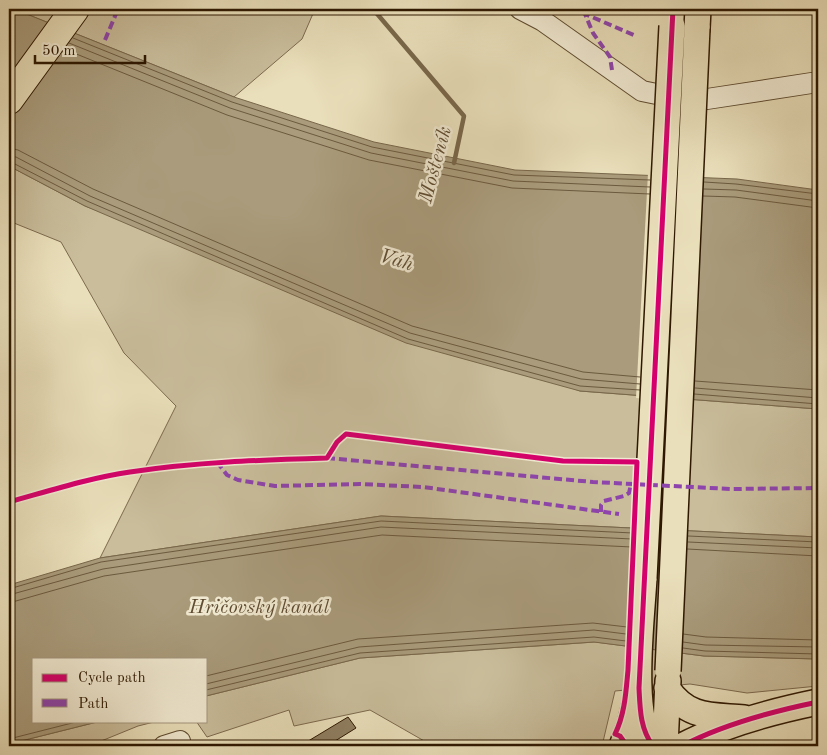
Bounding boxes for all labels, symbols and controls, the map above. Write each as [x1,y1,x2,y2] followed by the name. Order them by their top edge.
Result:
[35,32,145,64] scale bar
[42,44,76,59] text: 50 m
[416,125,456,206] water label: Mošteník
[377,246,415,276] water label: Váh
[188,598,330,618] water label: Hričovský kanál
[32,658,208,722] legend
[78,671,146,686] text: Cycle path
[78,697,108,712] text: Path

